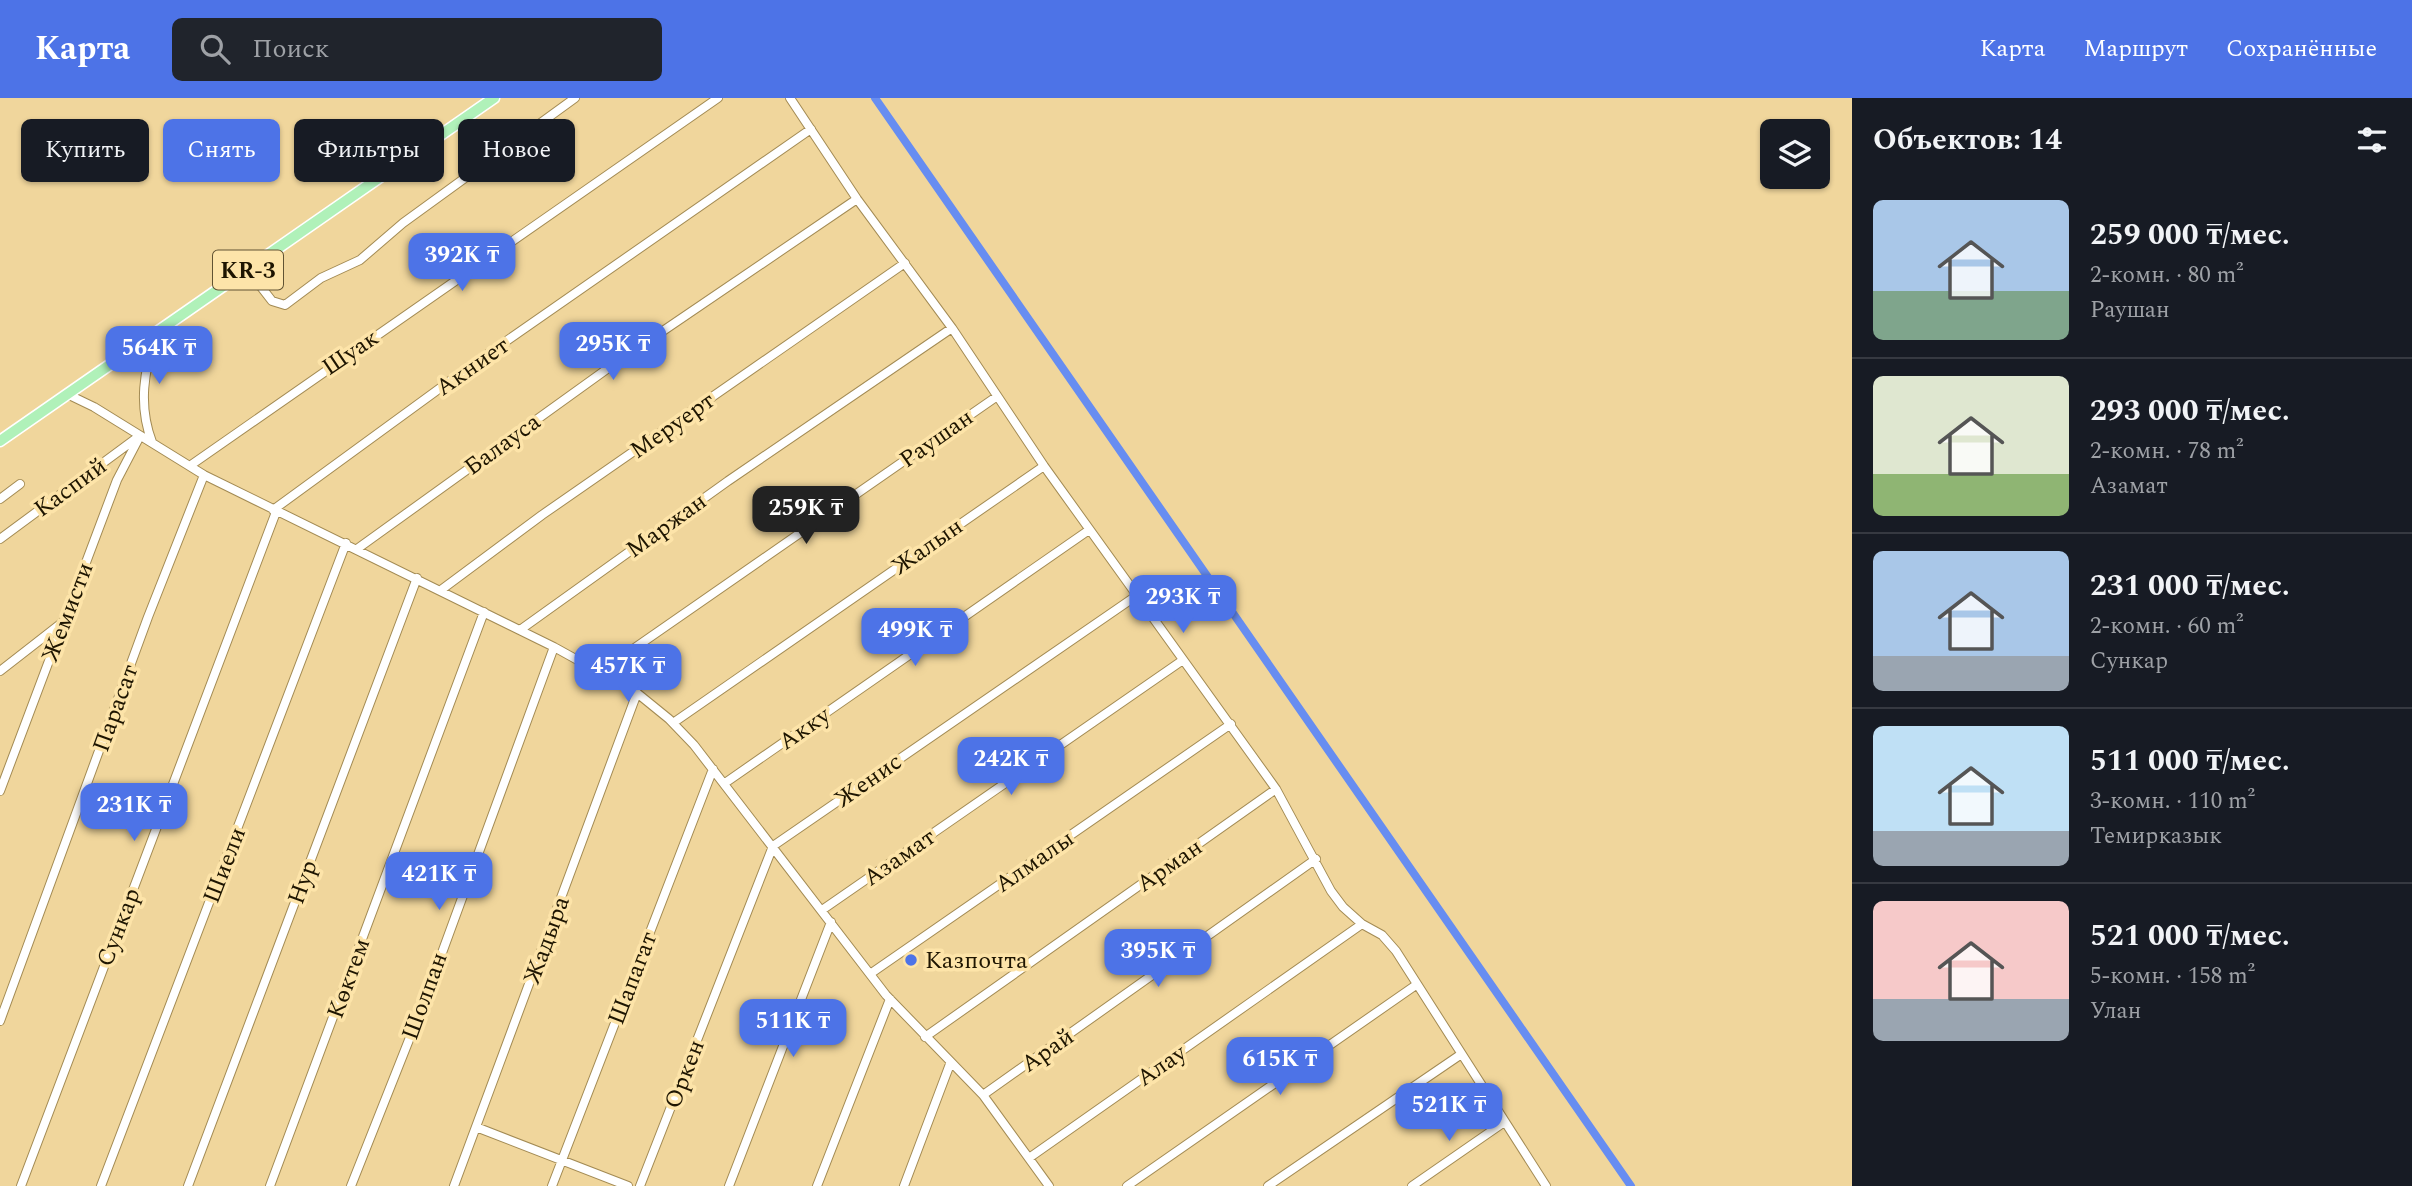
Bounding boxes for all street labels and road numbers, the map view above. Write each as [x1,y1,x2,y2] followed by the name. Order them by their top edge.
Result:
[213,251,283,290] road number: KR-3
[315,321,386,385] street label: Шуак
[428,328,517,406] street label: Акниет
[623,383,723,468] street label: Меруерт
[892,400,981,477] street label: Раушан
[457,404,549,485] street label: Балауса
[26,449,115,527] street label: Каспий
[619,484,715,568] street label: Маржан
[884,509,971,585] street label: Жалын
[32,557,103,668] street label: Жемисти
[83,659,148,757] street label: Парасат
[771,697,839,760] street label: Акку
[827,744,910,817] street label: Женис
[856,820,943,896] street label: Азамат
[987,821,1082,902] street label: Алмалы
[194,822,256,909] street label: Шиели
[1129,830,1210,902] street label: Арман
[278,855,327,909] street label: Нур
[88,883,150,972] street label: Сункар
[514,891,580,989] street label: Жадыра
[599,926,667,1030] street label: Шапагат
[318,933,380,1024] street label: Көктем
[392,947,457,1045] street label: Шолпан
[1014,1020,1082,1082] street label: Арай
[655,1034,715,1114] street label: Оркен
[1129,1035,1195,1096] street label: Алау

